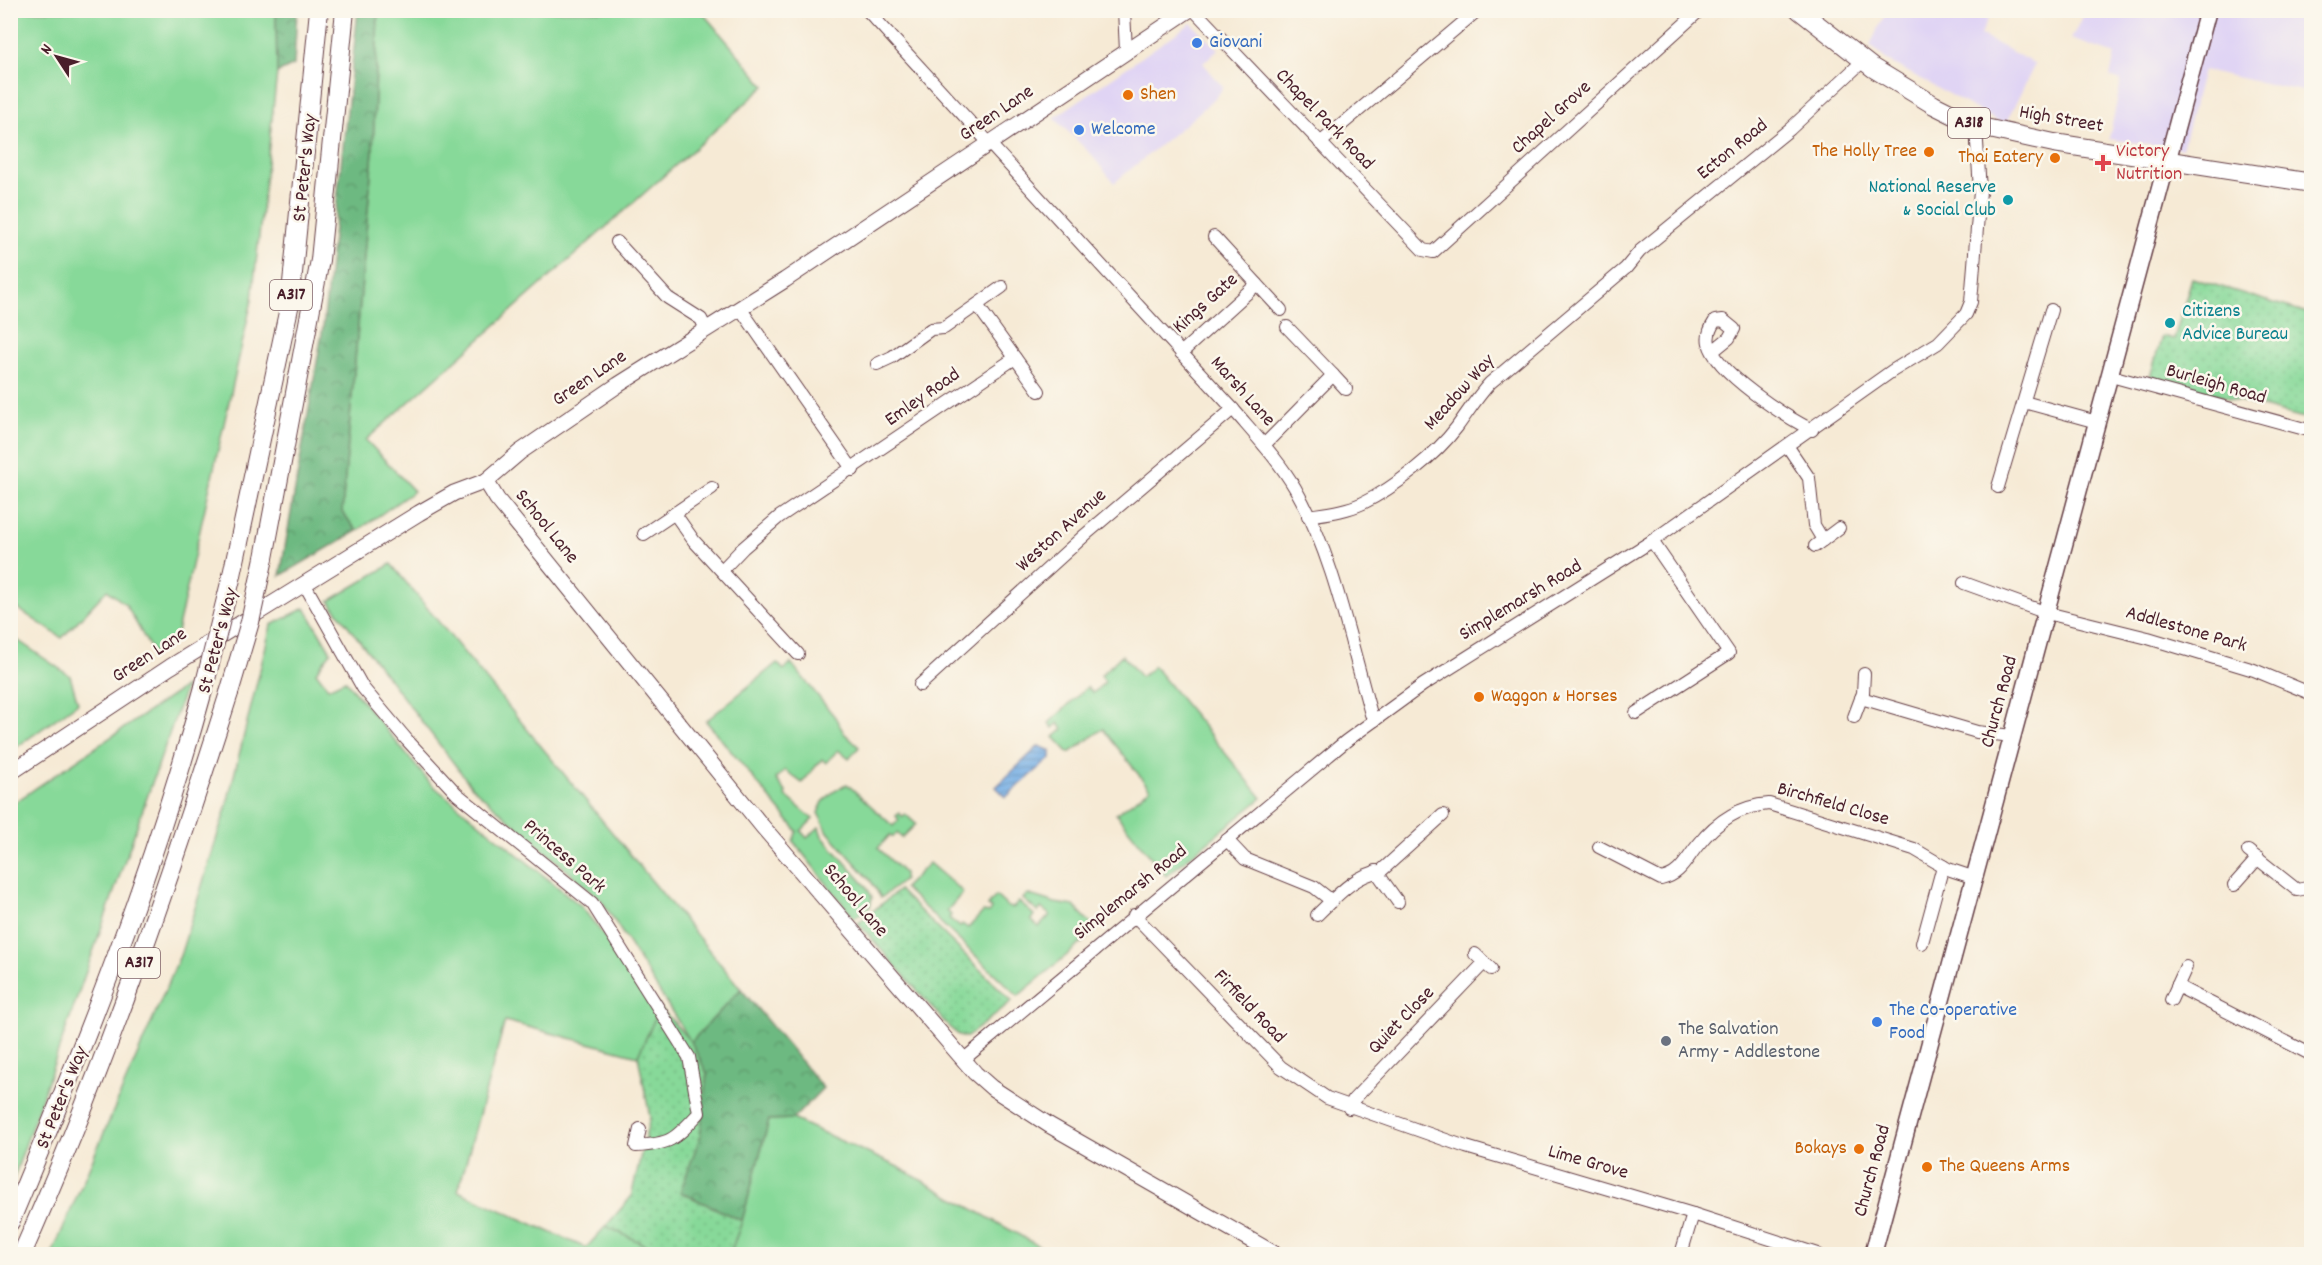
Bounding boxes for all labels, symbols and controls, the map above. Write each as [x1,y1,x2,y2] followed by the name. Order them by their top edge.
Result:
[27,27,87,87] north arrow
[1209,29,1263,57] place label: Giovani
[1190,36,1204,50] marker: Giovani
[35,40,59,60] text: N
[1268,63,1380,177] street label: Chapel Park Road
[1506,74,1598,162] street label: Chapel Grove
[954,79,1040,149] street label: Green Lane
[1140,81,1176,109] place label: Shen
[1121,88,1135,102] marker: Shen
[2017,99,2105,141] street label: High Street
[1948,108,1990,138] road number: A318
[286,112,326,223] street label: St Peter's Way
[1691,112,1775,188] street label: Ecton Road
[1091,116,1156,144] place label: Welcome
[1072,123,1086,137] marker: Welcome
[1812,138,1917,166] place label: The Holly Tree
[2116,138,2182,189] place label: Victory Nutrition
[1958,144,2044,172] place label: Thai Eatery
[1922,145,1936,159] marker: The Holly Tree
[2048,151,2062,165] marker: Thai Eatery
[2094,154,2112,172] marker: Victory Nutrition
[1869,174,1996,225] place label: National Reserve & Social Club
[2001,193,2015,207] marker: National Reserve & Social Club
[1167,267,1245,341] street label: Kings Gate
[270,280,312,310] road number: A317
[2182,298,2288,349] place label: Citizens Advice Bureau
[2163,316,2177,330] marker: Citizens Advice Bureau
[547,344,633,414] street label: Green Lane
[1418,348,1503,438] street label: Meadow Way
[1203,351,1281,434] street label: Marsh Lane
[2163,357,2269,413] street label: Burleigh Road
[880,362,966,434] street label: Emley Road
[1010,482,1114,579] street label: Weston Avenue
[507,484,585,570] street label: School Lane
[1454,553,1588,649] street label: Simplemarsh Road
[191,584,247,697] street label: St Peter's Way
[2122,599,2250,661] street label: Addlestone Park
[107,621,193,691] street label: Green Lane
[1974,653,2026,751] street label: Church Road
[1491,683,1618,711] place label: Waggon & Horses
[1472,690,1486,704] marker: Waggon & Horses
[1774,776,1892,834] street label: Birchfield Close
[516,813,612,901] street label: Princess Park
[1068,838,1194,948] street label: Simplemarsh Road
[816,858,894,944] street label: School Lane
[118,948,160,978] road number: A317
[1206,963,1292,1051] street label: Firfield Road
[1362,980,1442,1061] street label: Quiet Close
[1889,997,2017,1048] place label: The Co-operative Food
[1870,1015,1884,1029] marker: The Co-operative Food
[1678,1016,1820,1067] place label: The Salvation Army - Addlestone
[1659,1034,1673,1048] marker: The Salvation Army - Addlestone
[30,1042,97,1153] street label: St Peter's Way
[1847,1122,1899,1220] street label: Church Road
[1795,1135,1847,1163] place label: Bokays
[1544,1138,1632,1188] street label: Lime Grove
[1852,1142,1866,1156] marker: Bokays
[1939,1153,2070,1181] place label: The Queens Arms
[1920,1160,1934,1174] marker: The Queens Arms

